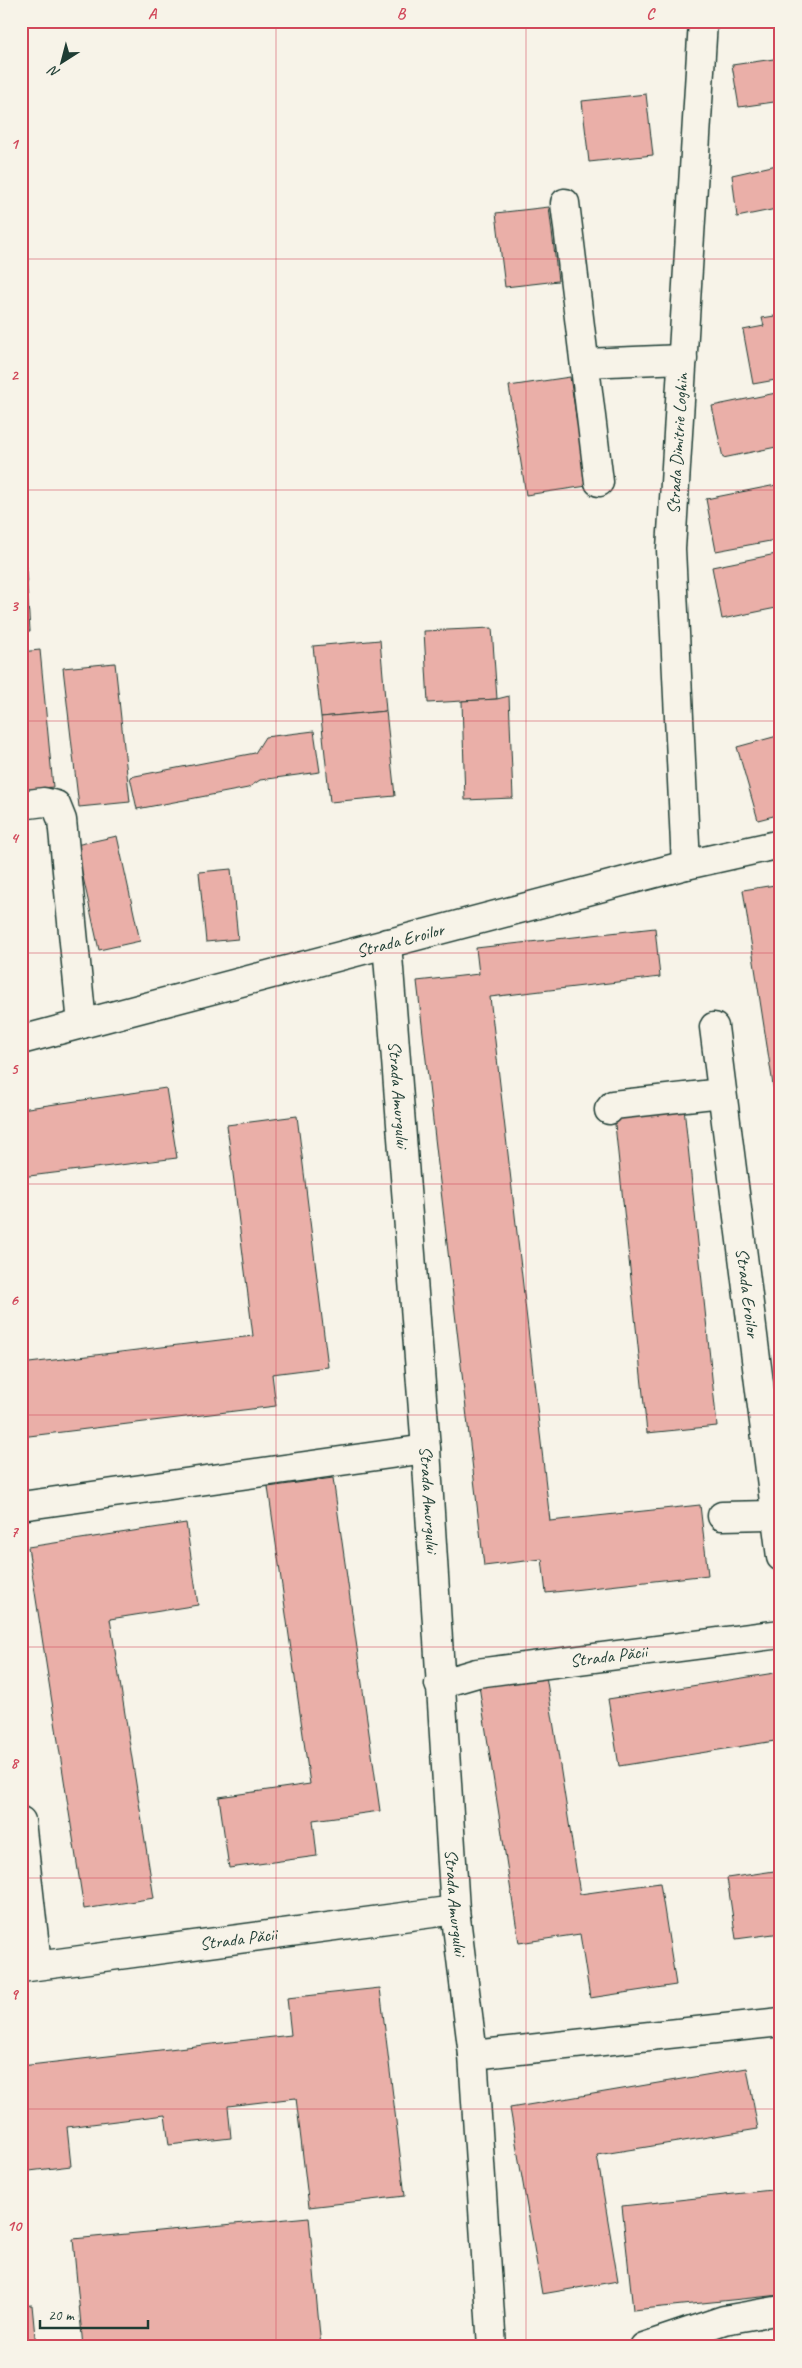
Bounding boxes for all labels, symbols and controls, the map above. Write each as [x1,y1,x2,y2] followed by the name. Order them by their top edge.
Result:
[148,4,158,24] text: A
[397,4,407,24] text: B
[646,4,656,24] text: C
[38,38,88,88] north arrow
[44,61,63,82] text: N
[10,134,19,154] text: 1
[10,365,19,385] text: 2
[662,371,693,515] street label: Strada Dimitrie Loghin
[10,596,19,616] text: 3
[10,828,19,848] text: 4
[354,918,448,962] street label: Strada Eroilor
[384,1041,414,1151] street label: Strada Amurgului
[11,1059,20,1079] text: 5
[731,1247,764,1340] street label: Strada Eroilor
[10,1290,19,1310] text: 6
[415,1445,444,1556] street label: Strada Amurgului
[10,1522,19,1542] text: 7
[569,1640,651,1672] street label: Strada Păcii
[10,1753,19,1773] text: 8
[440,1849,472,1960] street label: Strada Amurgului
[198,1923,281,1955] street label: Strada Păcii
[10,1984,19,2004] text: 9
[7,2216,23,2236] text: 10
[40,2298,148,2330] scale bar
[48,2306,75,2325] text: 20 m

